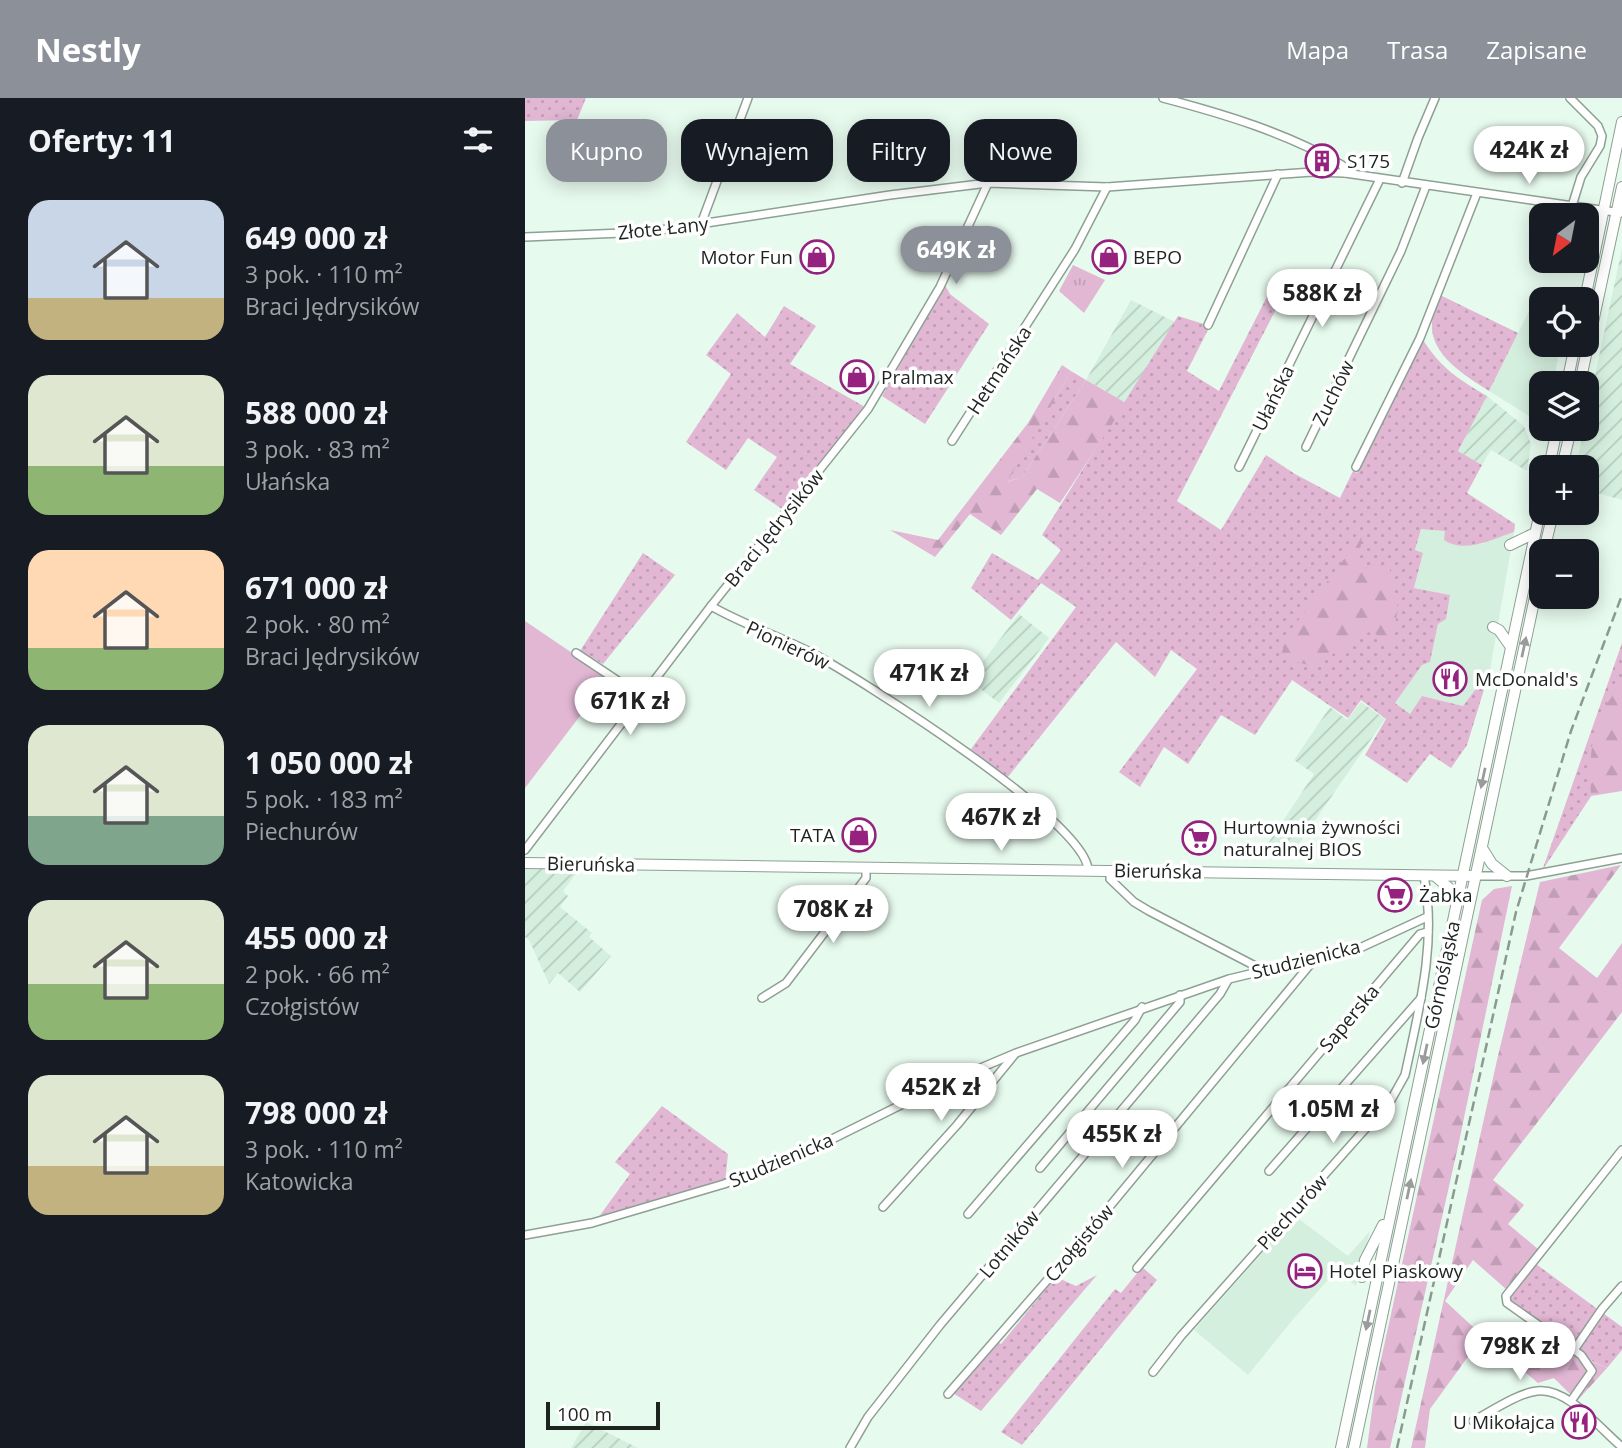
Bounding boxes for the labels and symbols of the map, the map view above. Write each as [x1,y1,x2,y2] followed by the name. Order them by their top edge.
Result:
[1464,126,1594,186] pin: 424K zł
[1303,142,1341,180] building icon: S175
[1347,148,1390,174] place label: S175
[1529,203,1599,273] north arrow
[616,210,710,246] street label: Złote Łany
[891,226,1021,286] pin: 649K zł
[798,238,836,276] shop icon: Motor Fun
[1090,238,1128,276] shop icon: BEPO
[700,244,793,270] place label: Motor Fun
[1133,244,1182,270] place label: BEPO
[1257,270,1387,329] pin: 588K zł
[961,321,1037,419] street label: Hetmańska
[1306,356,1360,430] street label: Zuchów
[838,358,876,396] shop icon: Pralmax
[1246,361,1300,435] street label: Ułańska
[881,364,954,390] place label: Pralmax
[719,464,830,592] street label: Braci Jędrysików
[742,614,834,676] street label: Pionierów
[1518,636,1529,658] one-way arrow
[864,650,994,709] pin: 471K zł
[1431,660,1469,698] restaurant icon: McDonald's
[1475,666,1578,692] place label: McDonald's
[565,678,695,737] pin: 671K zł
[1478,767,1489,789] one-way arrow
[936,794,1066,853] pin: 467K zł
[1223,814,1400,862] place label: Hurtownia żywności naturalnej BIOS
[840,816,878,854] shop icon: TATA
[1180,819,1218,857] supermarket icon: Hurtownia żywności naturalnej BIOS
[790,822,835,848] place label: TATA
[547,850,635,878] street label: Bieruńska
[1114,857,1202,885] street label: Bieruńska
[1376,876,1414,914] supermarket icon: Żabka
[1419,882,1473,908] place label: Żabka
[768,886,898,945] pin: 708K zł
[1418,918,1466,1032] street label: Górnośląska
[1249,933,1363,985] street label: Studzienicka
[1313,979,1385,1057] street label: Saperska
[1419,1043,1430,1065] one-way arrow
[876,1063,1006,1123] pin: 452K zł
[1261,1086,1405,1145] pin: 1.05M zł
[1057,1110,1187,1170] pin: 455K zł
[725,1126,837,1194] street label: Studzienicka
[1251,1168,1333,1255] street label: Piechurów
[1404,1178,1415,1200] one-way arrow
[1039,1198,1119,1287] street label: Czołgistów
[973,1205,1045,1283] street label: Lotników
[1286,1252,1324,1290] hotel icon: Hotel Piaskowy
[1329,1258,1464,1284] place label: Hotel Piaskowy
[1363,1309,1374,1331] one-way arrow
[1455,1322,1585,1382] pin: 798K zł
[546,1399,660,1431] scale bar
[1560,1403,1598,1441] restaurant icon: U Mikołajca
[1453,1409,1555,1435] place label: U Mikołajca

